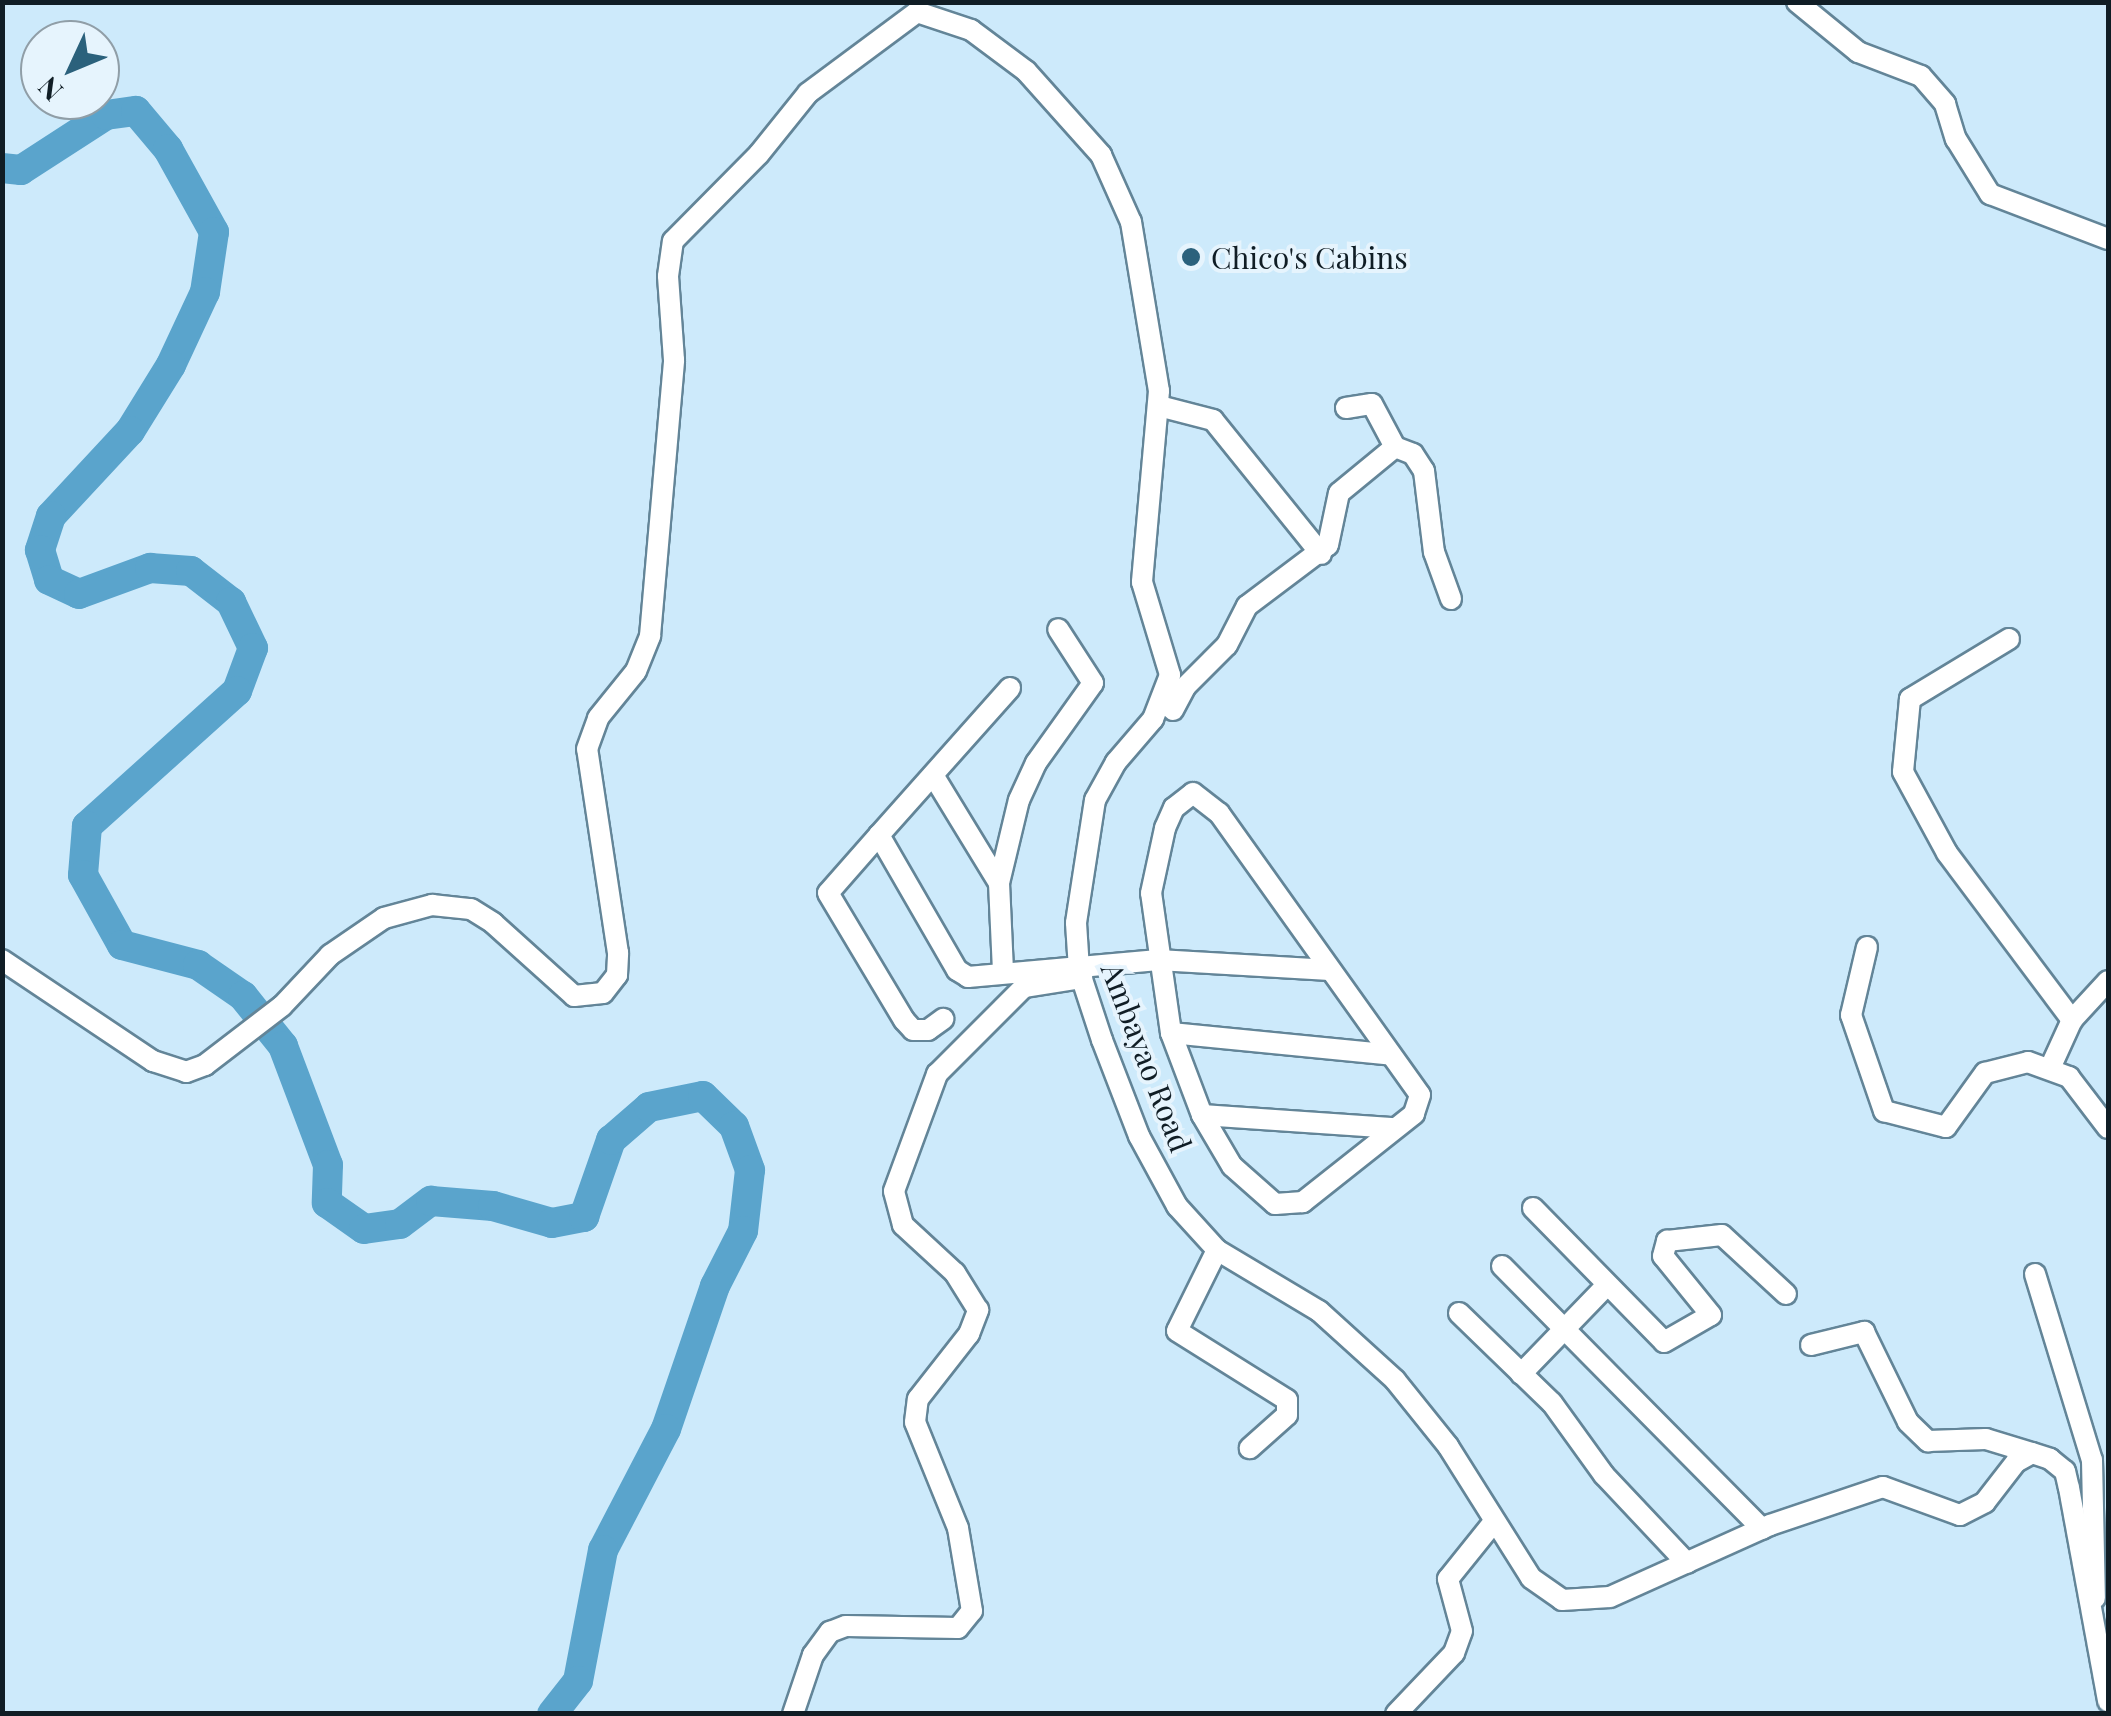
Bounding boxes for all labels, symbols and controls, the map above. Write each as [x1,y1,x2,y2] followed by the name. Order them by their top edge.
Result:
[20,20,120,120] north arrow
[29,70,70,110] text: N
[1211,239,1408,275] place label: Chico's Cabins
[1180,246,1202,268] marker: Chico's Cabins
[1094,958,1200,1156] street label: Ambayao Road

